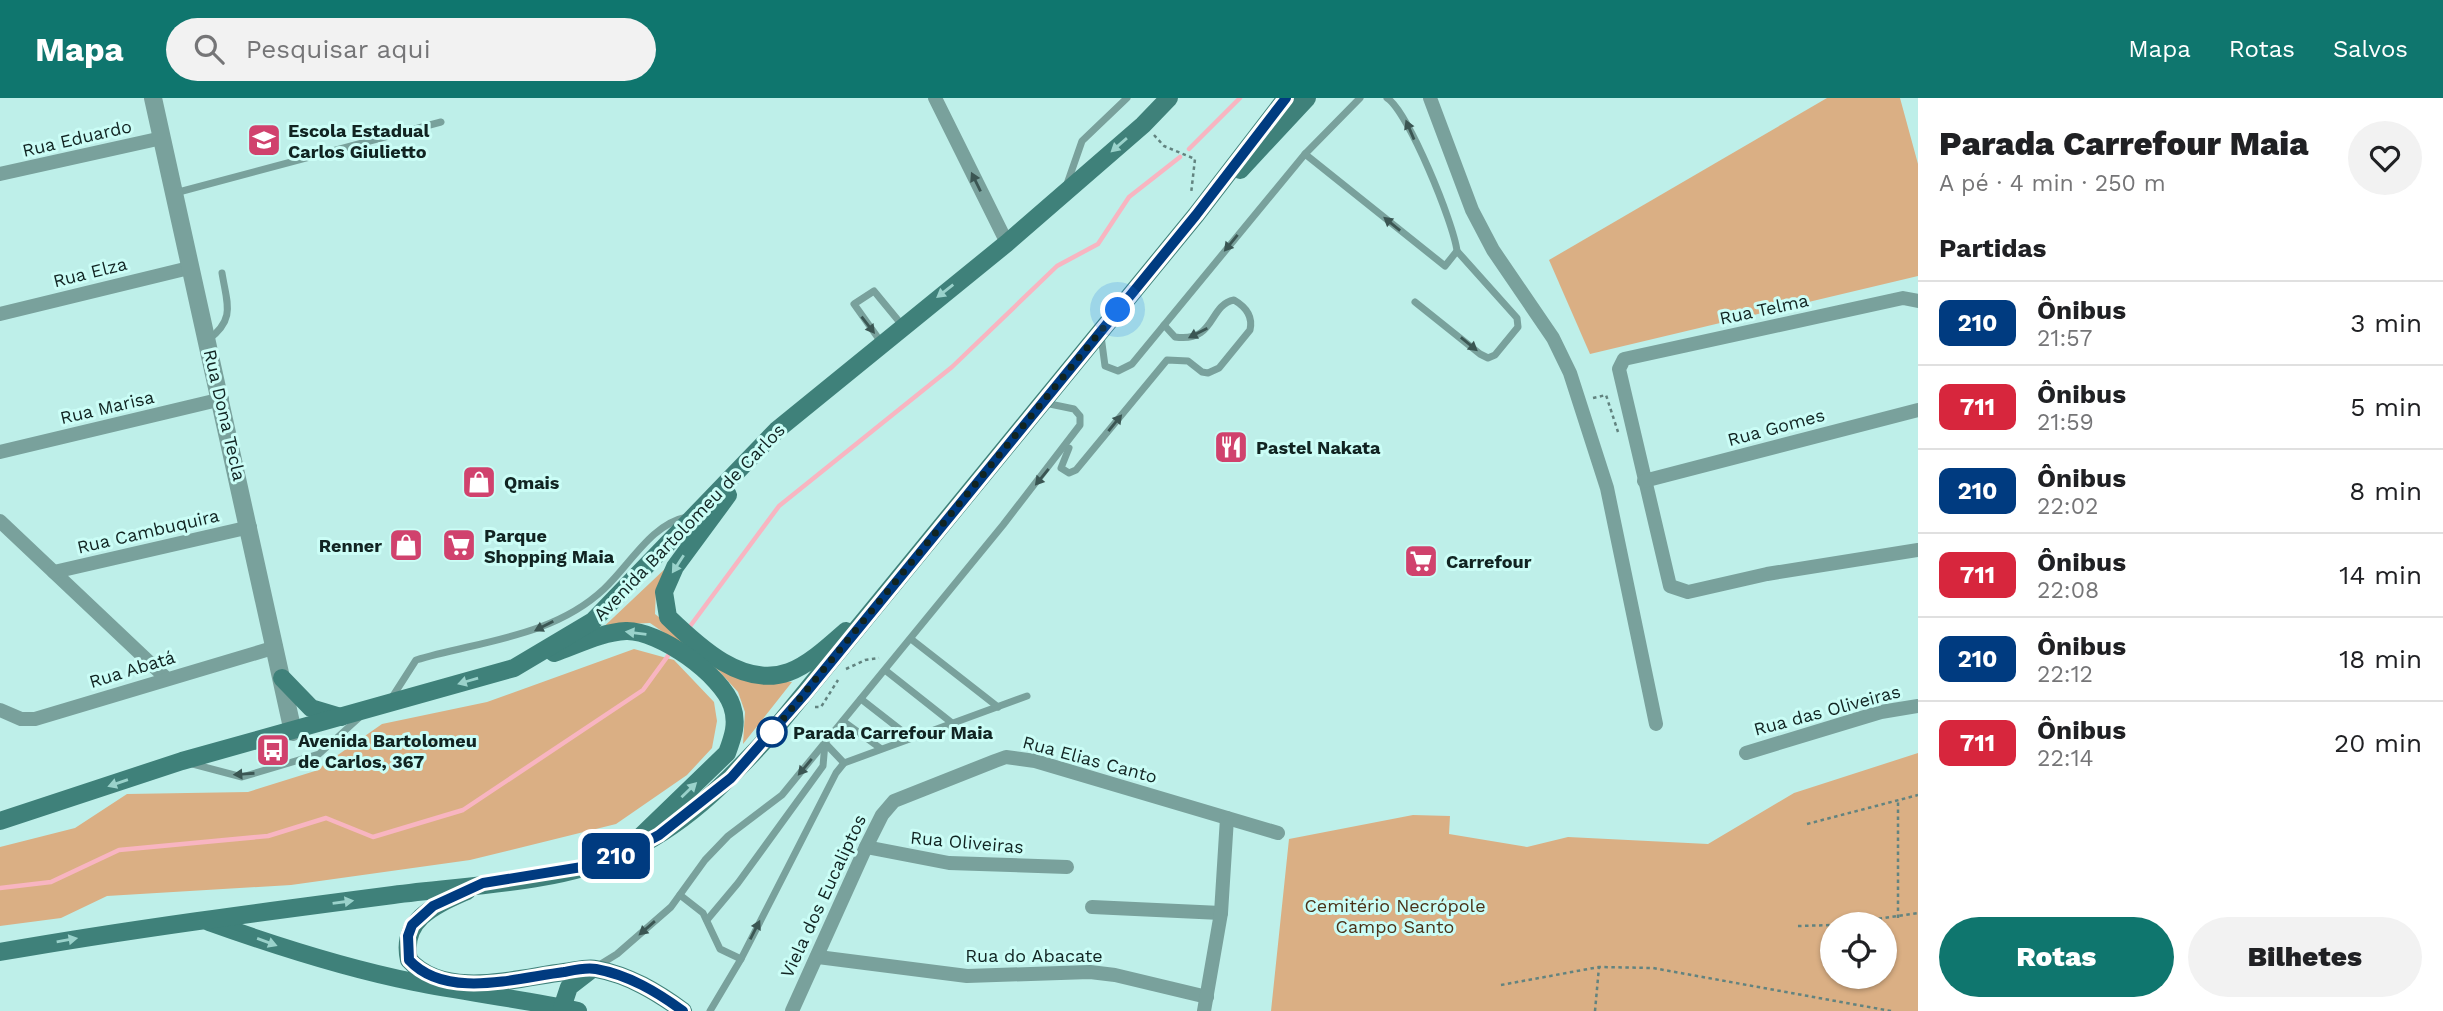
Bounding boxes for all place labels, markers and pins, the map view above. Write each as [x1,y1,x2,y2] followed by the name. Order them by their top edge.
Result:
[288,120,429,162] place label: Escola Estadual Carlos Giulietto
[245,121,283,159] school or university icon: Escola Estadual Carlos Giulietto
[1212,428,1250,466] restaurant icon: Pastel Nakata
[1256,437,1381,458] place label: Pastel Nakata
[460,463,498,501] shop icon: Qmais
[504,472,560,493] place label: Qmais
[484,525,615,567] place label: Parque Shopping Maia
[387,526,425,564] shop icon: Renner
[440,526,478,564] supermarket icon: Parque Shopping Maia
[319,535,382,556] place label: Renner
[1402,542,1440,580] supermarket icon: Carrefour
[1446,551,1532,572] place label: Carrefour
[757,717,787,747] marker: Parada Carrefour Maia
[793,722,993,743] place label: Parada Carrefour Maia
[298,730,477,772] place label: Avenida Bartolomeu de Carlos, 367
[254,731,292,769] bus stop icon: Avenida Bartolomeu de Carlos, 367

